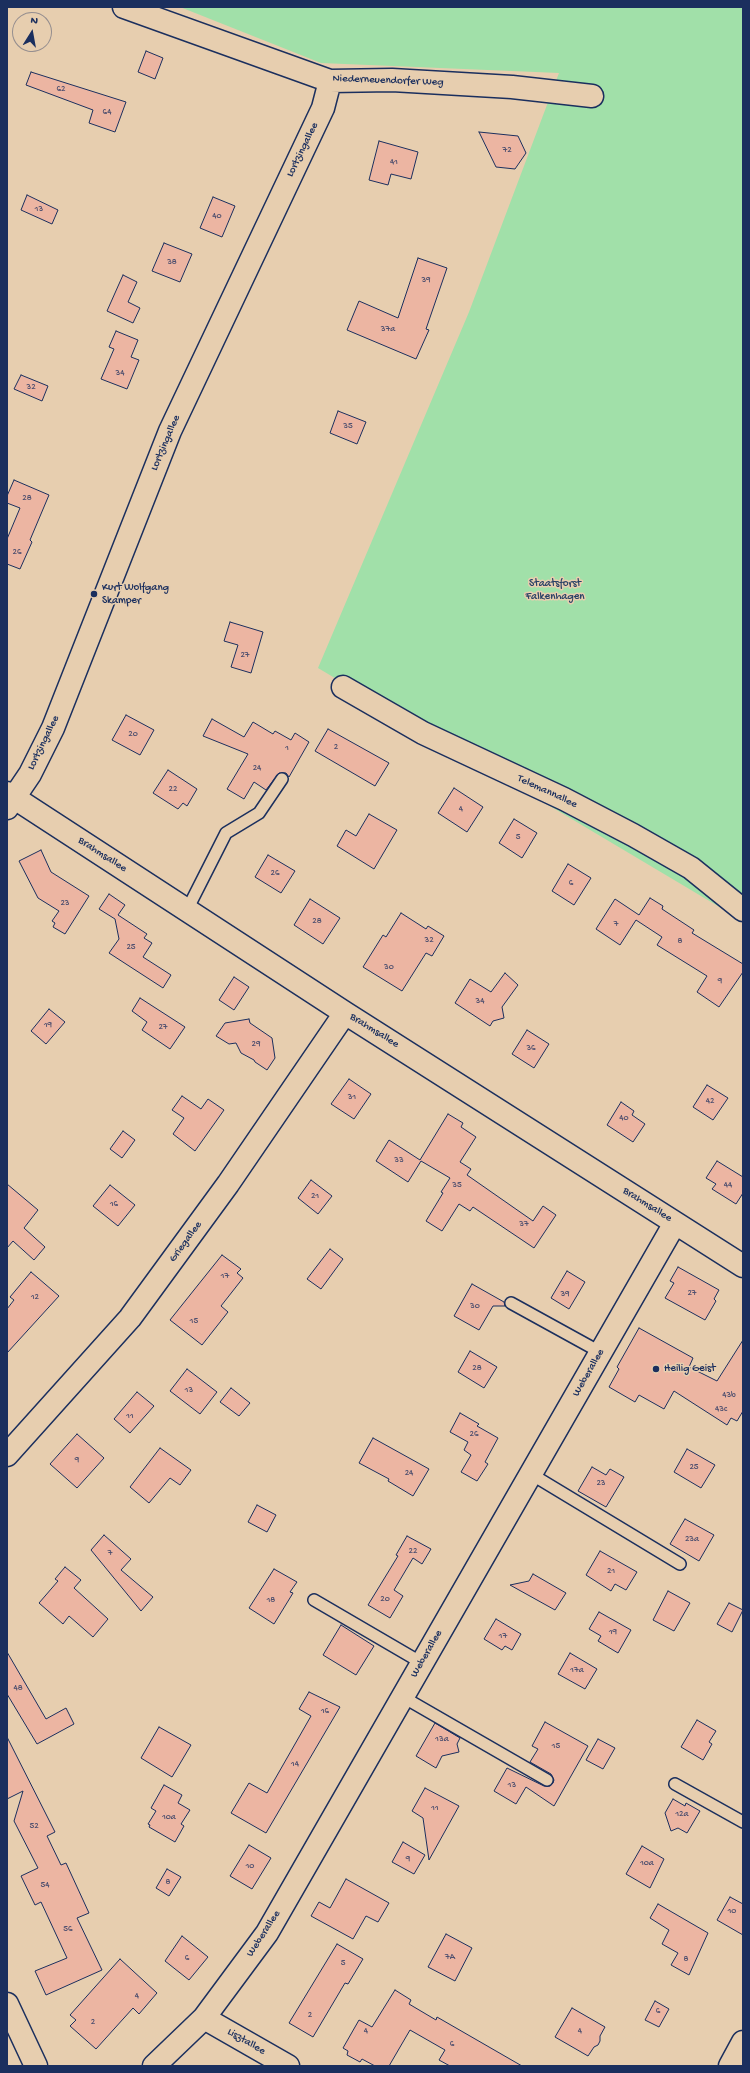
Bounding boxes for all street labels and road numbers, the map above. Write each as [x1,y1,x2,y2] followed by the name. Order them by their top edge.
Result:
[332,72,444,90] street label: Niederneuendorfer Weg
[284,121,322,179] street label: Lortzingallee
[148,413,184,473] street label: Lortzingallee
[25,714,63,772] street label: Lortzingallee
[515,772,579,812] street label: Telemannallee
[75,834,129,876] street label: Brahmsallee
[347,1011,401,1051] street label: Brahmsallee
[620,1185,674,1225] street label: Brahmsallee
[167,1219,205,1265] street label: Griegallee
[570,1347,608,1399] street label: Weberallee
[408,1628,446,1680] street label: Weberallee
[244,1908,284,1960] street label: Weberallee
[224,2026,268,2058] street label: Lisztallee

